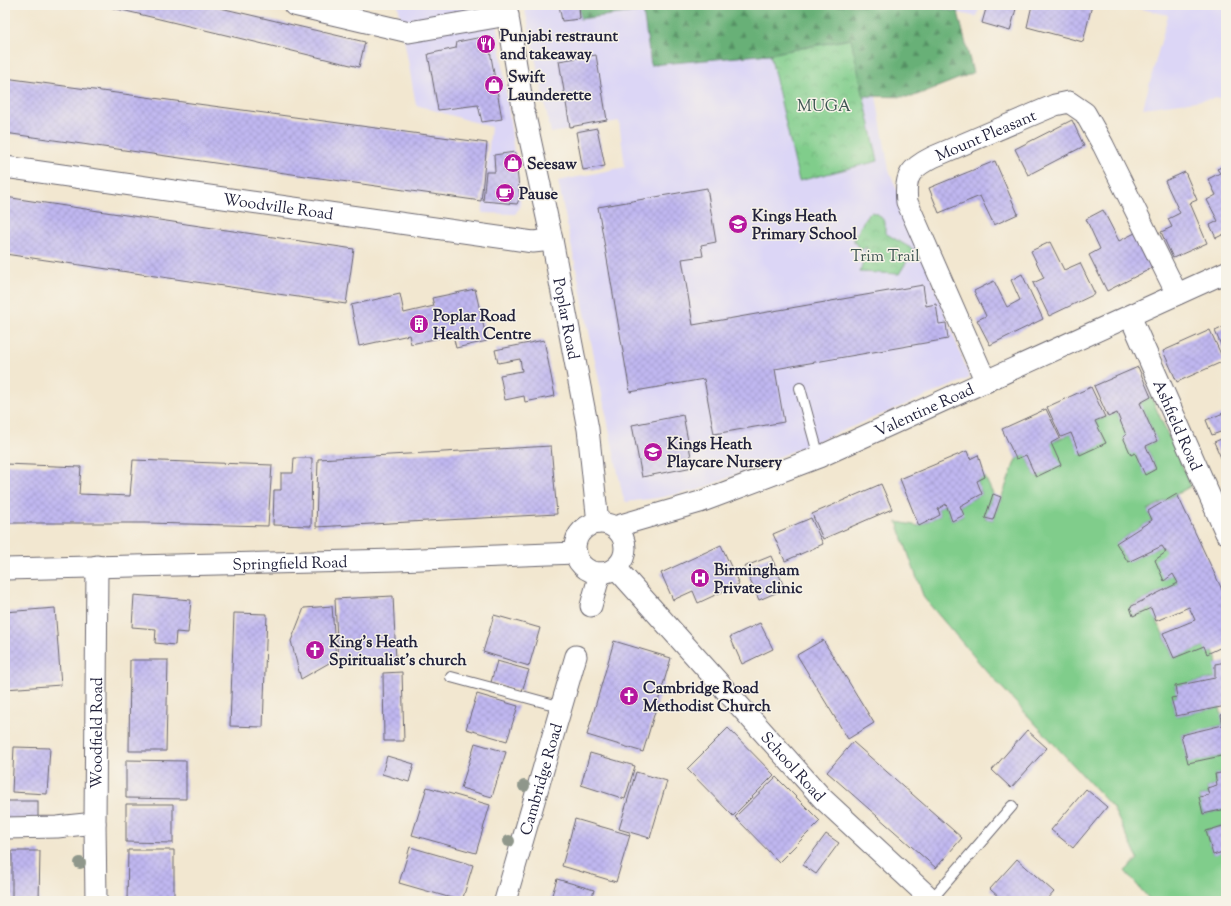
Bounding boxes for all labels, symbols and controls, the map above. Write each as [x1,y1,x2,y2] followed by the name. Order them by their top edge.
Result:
[500,26,618,67] place label: Punjabi restraunt and takeaway
[475,33,497,55] restaurant icon: Punjabi restraunt and takeaway
[508,67,592,108] place label: Swift Launderette
[483,74,505,96] shop icon: Swift Launderette
[797,96,851,119] park label: MUGA
[933,105,1041,169] street label: Mount Pleasant
[502,152,524,174] shop icon: Seesaw
[527,154,577,177] place label: Seesaw
[494,182,516,204] cafe icon: Pause
[519,184,558,207] place label: Pause
[221,189,335,227] street label: Woodville Road
[752,206,857,247] place label: Kings Heath Primary School
[727,213,749,235] school or university icon: Kings Heath Primary School
[850,246,920,269] park label: Trim Trail
[545,276,584,362] street label: Poplar Road
[433,306,532,347] place label: Poplar Road Health Centre
[408,313,430,335] building icon: Poplar Road Health Centre
[1146,377,1206,475] street label: Ashfield Road
[872,379,978,444] street label: Valentine Road
[667,434,782,475] place label: Kings Heath Playcare Nursery
[642,441,664,463] school or university icon: Kings Heath Playcare Nursery
[232,552,348,578] street label: Springfield Road
[714,560,803,601] place label: Birmingham Private clinic
[689,567,711,589] hospital icon: Birmingham Private clinic
[329,632,467,673] place label: King's Heath Spiritualist's church
[304,639,326,661] church icon: King's Heath Spiritualist's church
[86,677,110,789] street label: Woodfield Road
[643,678,772,719] place label: Cambridge Road Methodist Church
[618,685,640,707] church icon: Cambridge Road Methodist Church
[516,721,570,839] street label: Cambridge Road
[754,728,829,808] street label: School Road

